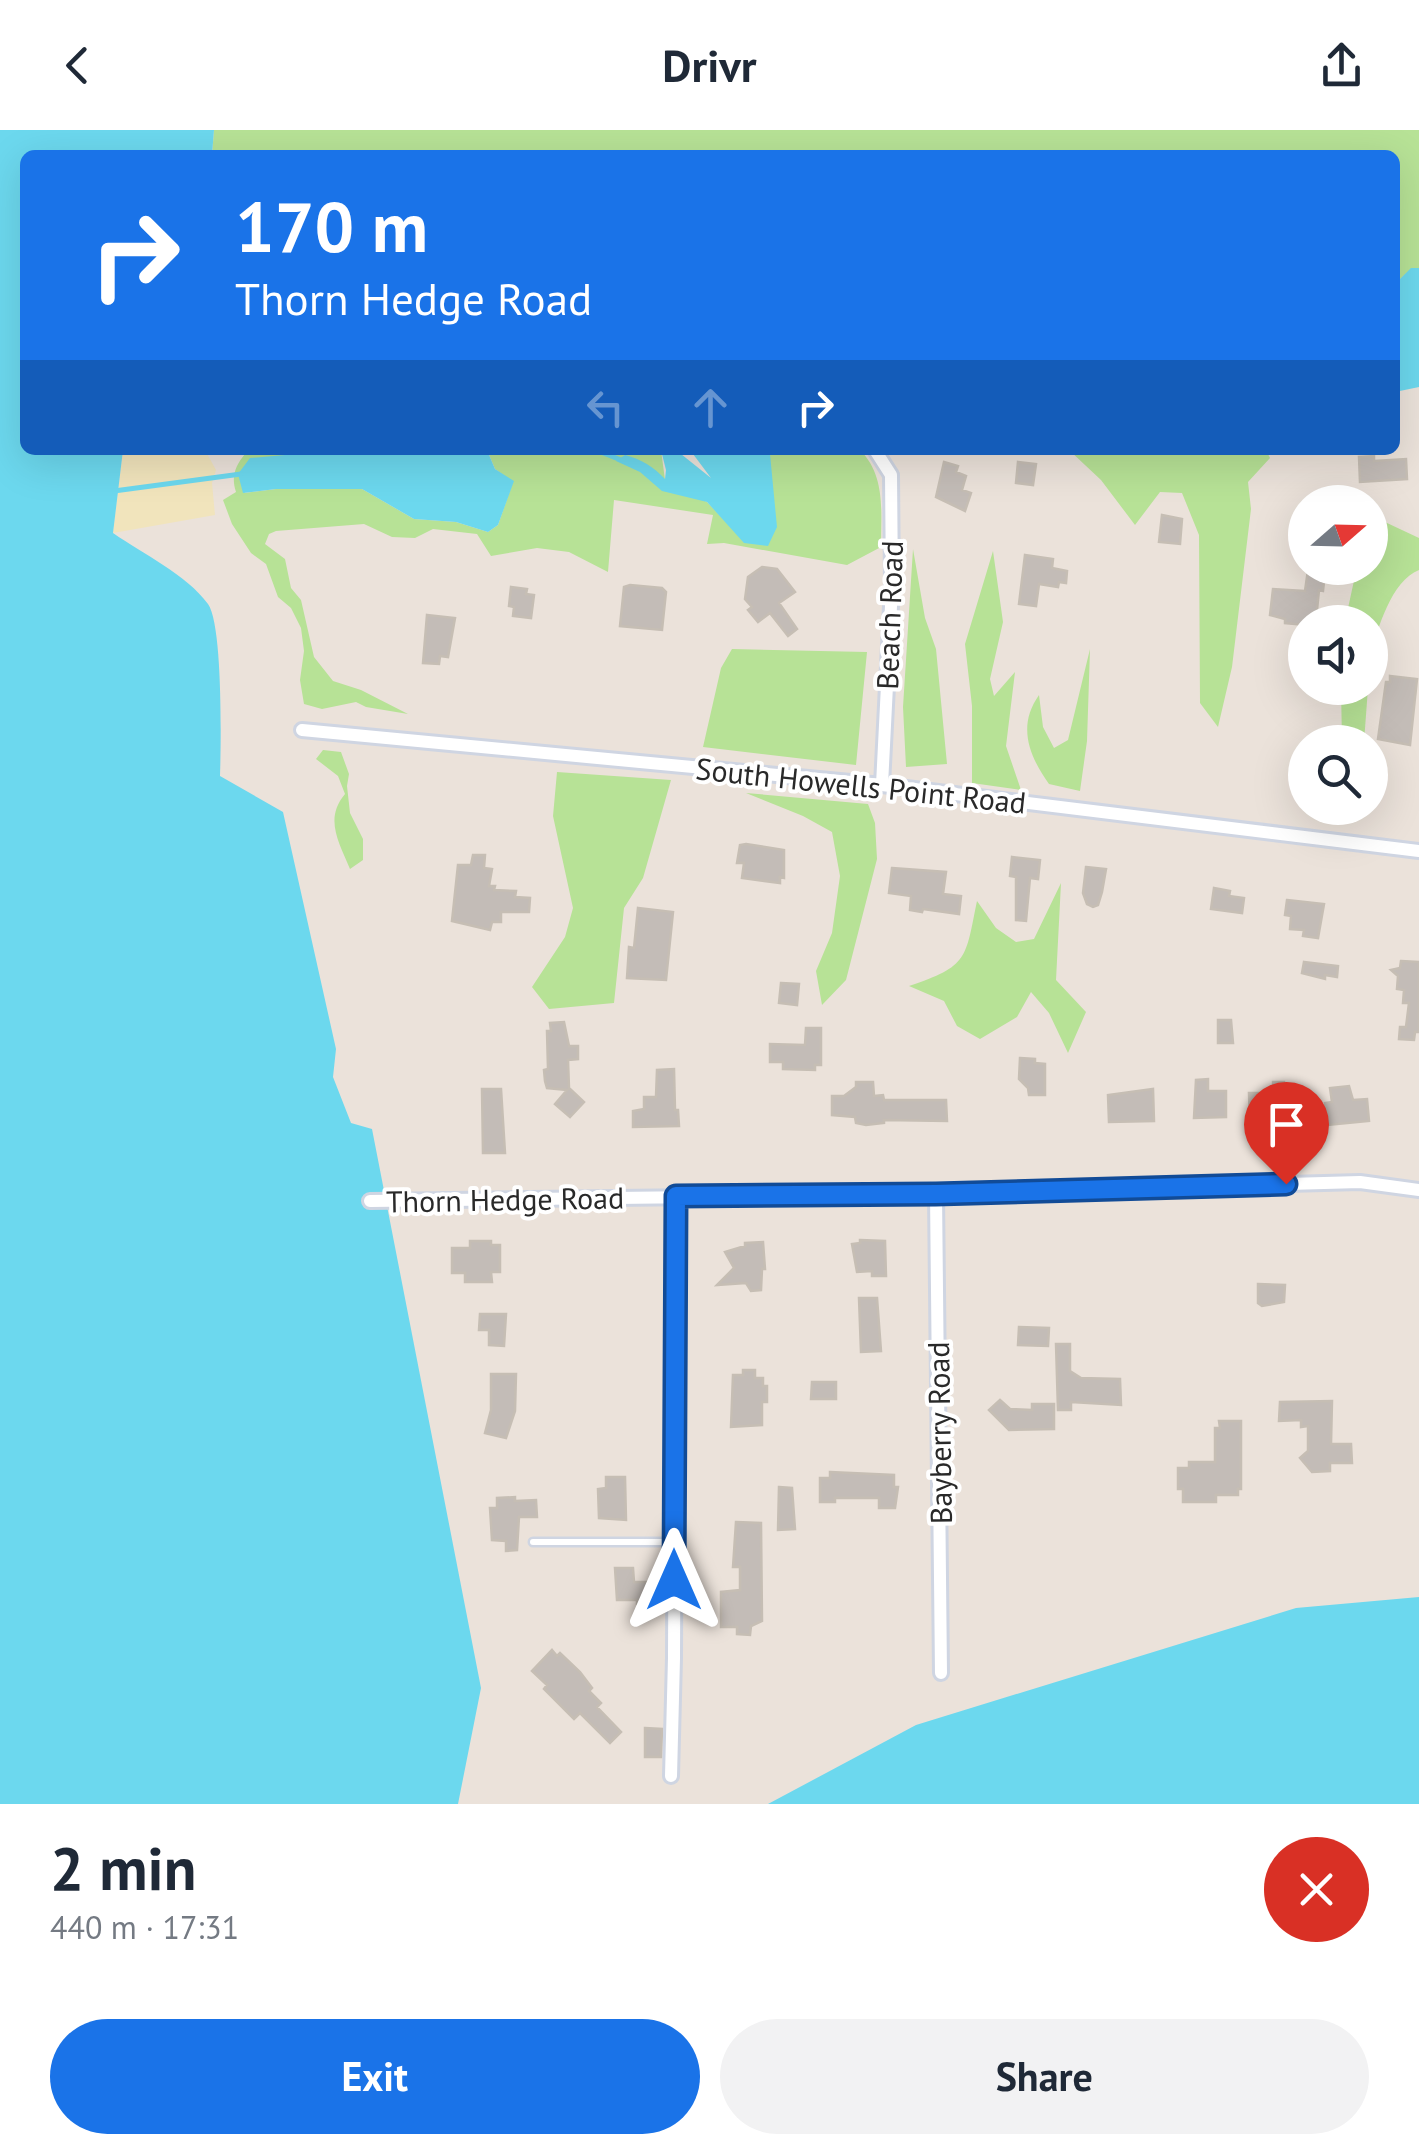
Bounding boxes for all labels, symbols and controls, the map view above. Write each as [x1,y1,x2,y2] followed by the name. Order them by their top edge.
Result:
[662,36,757,94] text: Drivr
[50,38,105,93] icon: back
[1314,38,1369,93] icon: share
[235,181,428,271] text: 170 m
[70,190,200,320] icon: right
[235,269,592,327] text: Thorn Hedge Road
[578,380,633,435] icon: left
[683,380,738,435] icon: ahead
[788,380,843,435] icon: right
[1288,485,1388,585] north arrow
[1288,485,1388,825] map controls
[867,540,911,690] street label: Beach Road
[1288,605,1388,705] button: sound
[1288,725,1388,825] button: search
[694,748,1028,822] street label: South Howells Point Road
[1244,1082,1329,1185] pin
[1259,1097,1314,1152] icon: arrive
[386,1177,624,1221] street label: Thorn Hedge Road
[918,1341,960,1525] street label: Bayberry Road
[622,1528,726,1632] position arrow
[50,1829,196,1907] text: 2 min
[1264,1837,1369,1942] button: close
[50,1906,239,1948] text: 440 m · 17:31
[50,2019,700,2134] button: Exit
[720,2019,1369,2134] button: Share

